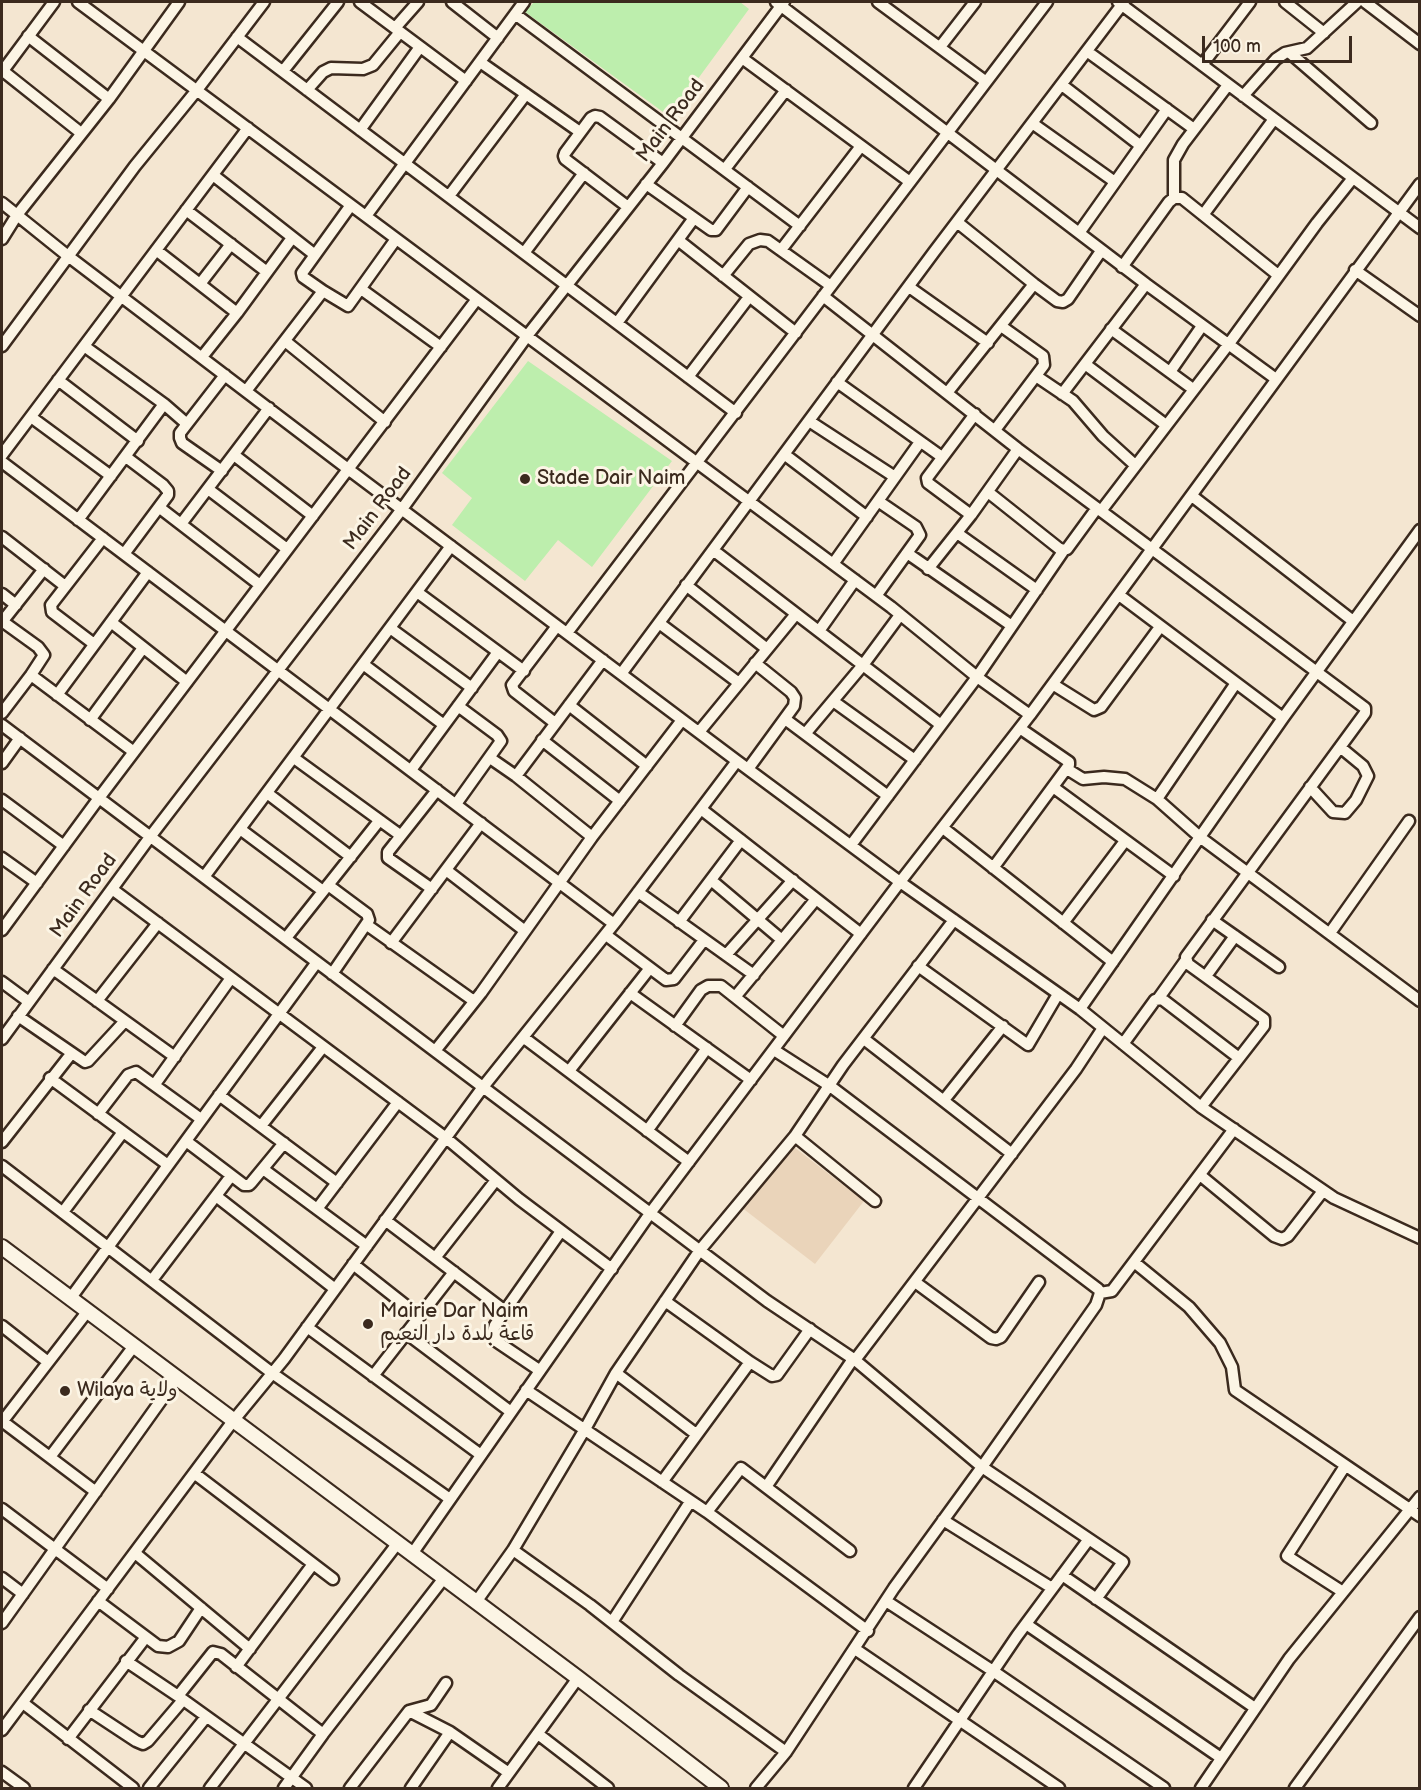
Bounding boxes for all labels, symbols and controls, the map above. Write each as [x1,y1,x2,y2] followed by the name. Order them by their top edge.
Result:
[1205,24,1355,62] scale bar
[1213,36,1261,57] text: 100 m
[632,75,710,167] street label: Main Road
[339,463,417,555] street label: Main Road
[537,467,685,491] place label: Stade Dair Naim
[518,472,532,486] marker: Stade Dair Naim
[45,849,123,943] street label: Main Road
[380,1300,534,1347] place label: Mairie Dar Naim قاعة بلدة دار النعيم
[361,1317,375,1331] marker: Mairie Dar Naim قاعة بلدة دار النعيم
[77,1379,178,1403] place label: Wilaya ولاية
[58,1384,72,1398] marker: Wilaya ولاية

